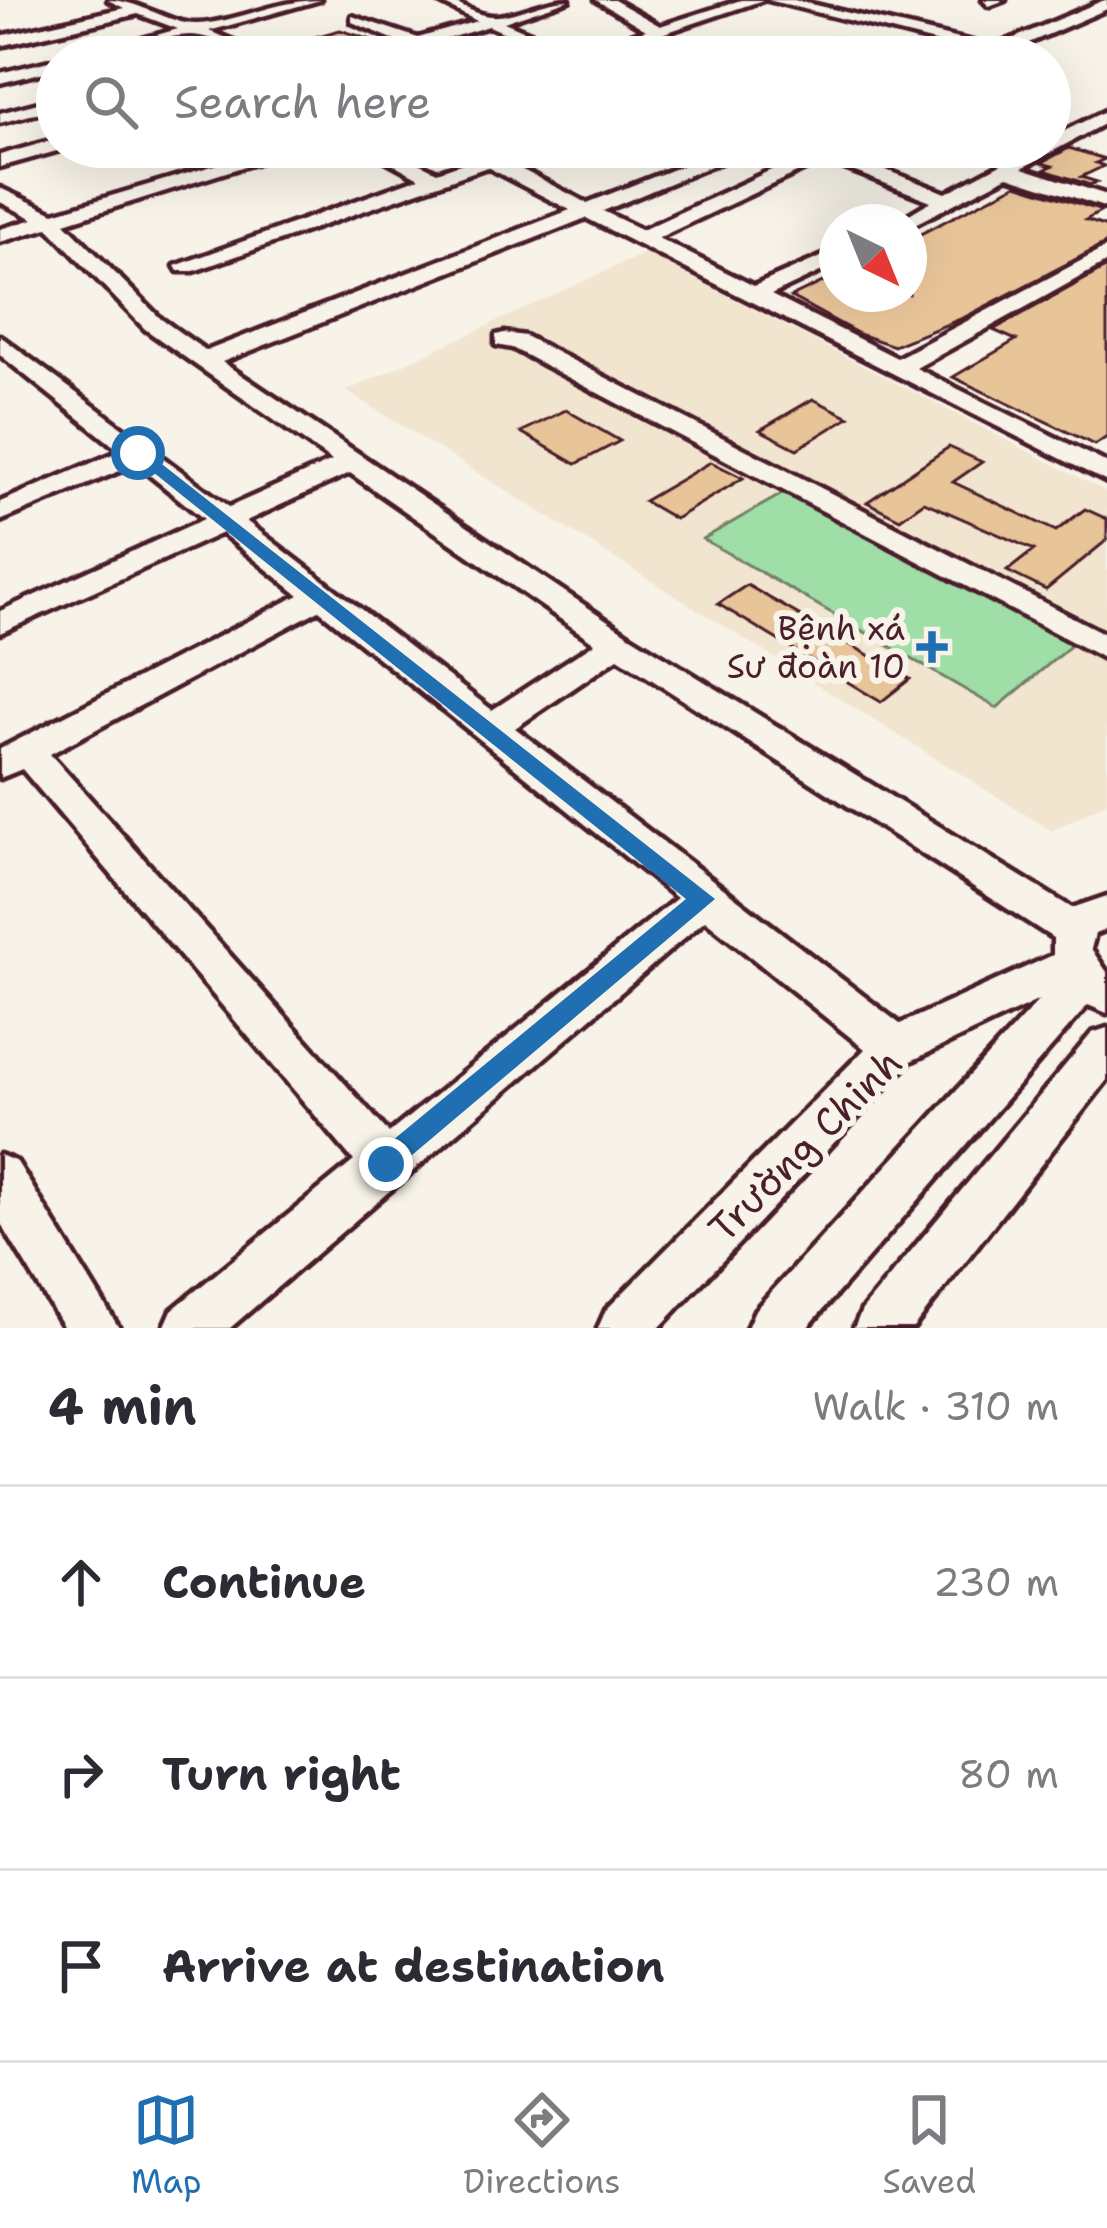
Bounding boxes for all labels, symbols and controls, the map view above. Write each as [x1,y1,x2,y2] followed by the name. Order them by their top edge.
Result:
[36,36,1071,168] search box
[78,69,144,135] icon: search
[174,72,431,132] text: Search here
[819,204,927,312] north arrow
[111,426,165,480] route start
[727,606,905,689] place label: Bệnh xá Sư đoàn 10
[916,631,948,663] marker: Bệnh xá Sư đoàn 10
[697,1037,913,1253] street label: Trường Chinh
[359,1137,413,1191] route end
[48,1372,197,1440] text: 4 min
[812,1380,1059,1432] text: Walk · 310 m
[48,1549,114,1615] icon: ahead
[162,1552,366,1612] text: Continue
[933,1556,1059,1608] text: 230 m
[48,1741,114,1807] icon: right
[162,1744,401,1804] text: Turn right
[958,1748,1059,1800] text: 80 m
[48,1933,114,1999] icon: arrive
[162,1936,665,1996] text: Arrive at destination
[131,2087,202,2204] tab: Map
[463,2087,621,2204] tab: Directions
[882,2087,976,2204] tab: Saved

